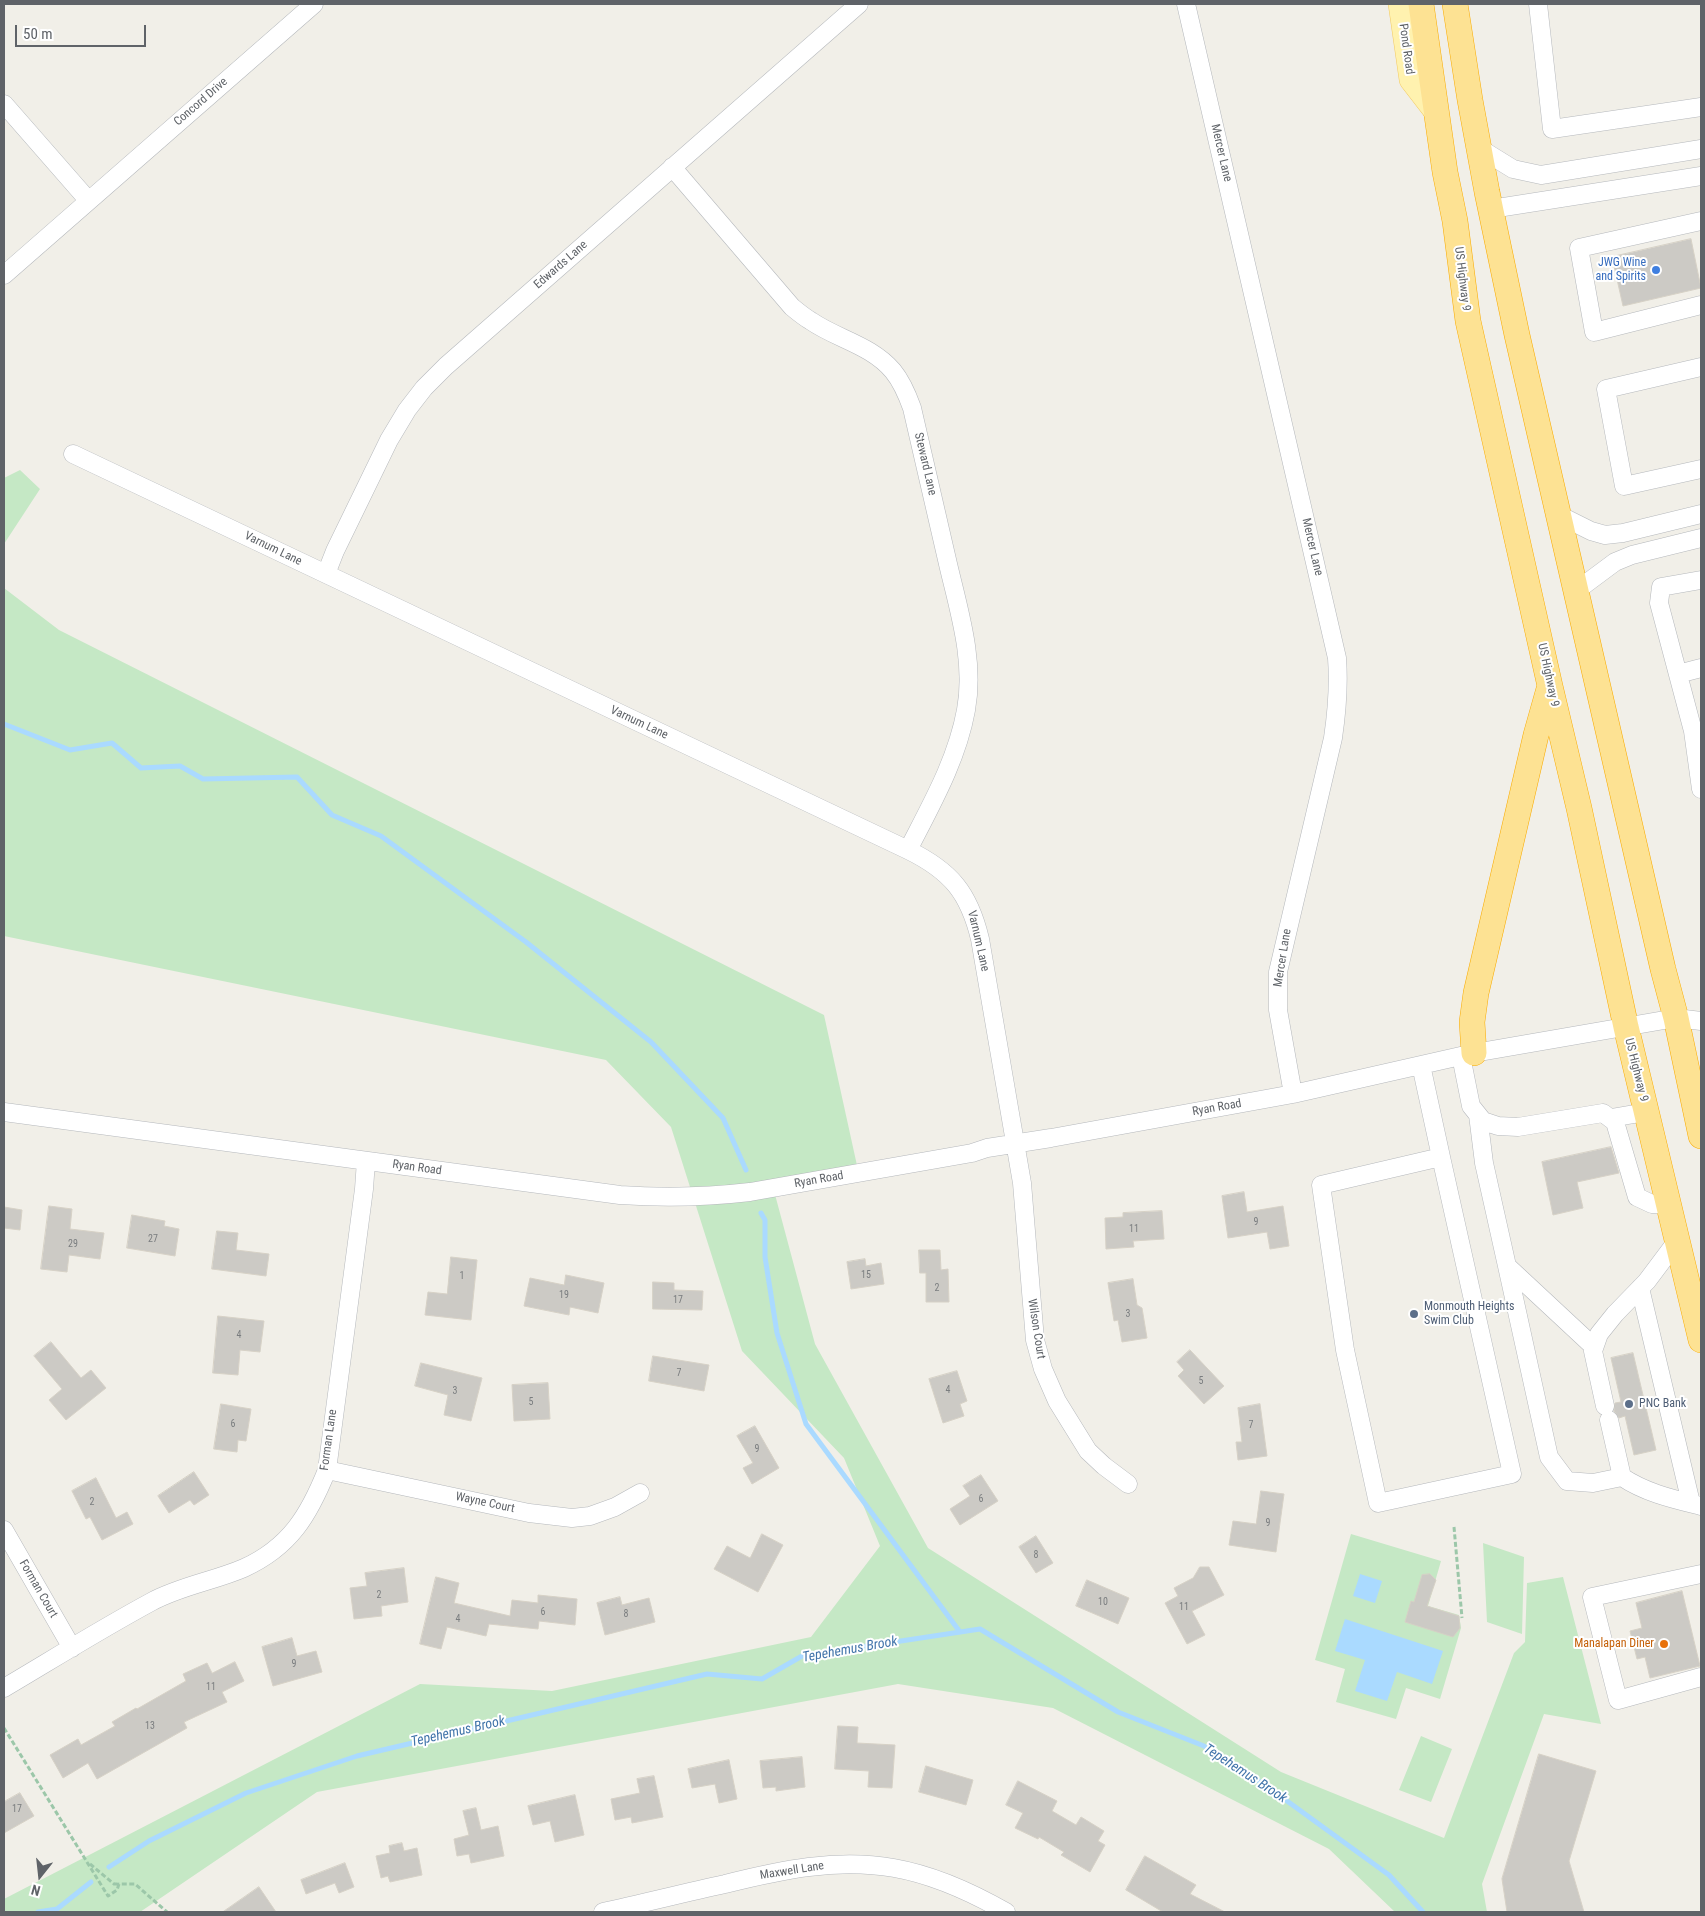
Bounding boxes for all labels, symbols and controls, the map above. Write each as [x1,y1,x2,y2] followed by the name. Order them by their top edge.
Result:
[18,15,149,47] scale bar
[1395,23,1417,75] street label: Pond Road
[23,25,53,43] text: 50 m
[171,75,231,129] street label: Concord Drive
[1207,123,1235,183] street label: Mercer Lane
[531,238,591,292] street label: Edwards Lane
[1451,246,1473,312] street label: US Highway 9
[1595,256,1646,284] place label: JWG Wine and Spirits
[1650,264,1662,276] marker: JWG Wine and Spirits
[911,431,939,497] street label: Steward Lane
[1298,517,1326,577] street label: Mercer Lane
[242,529,304,569] street label: Varnum Lane
[1534,642,1562,708] street label: US Highway 9
[608,703,670,743] street label: Varnum Lane
[964,909,992,973] street label: Varnum Lane
[1271,928,1295,988] street label: Mercer Lane
[1621,1037,1651,1103] street label: US Highway 9
[1191,1097,1243,1119] street label: Ryan Road
[391,1157,443,1179] street label: Ryan Road
[793,1169,845,1191] street label: Ryan Road
[1254,1216,1258,1228] house number: 9
[1129,1223,1139,1235] house number: 11
[148,1233,158,1245] house number: 27
[68,1238,78,1250] house number: 29
[861,1269,871,1281] house number: 15
[460,1270,464,1282] house number: 1
[935,1282,939,1294] house number: 2
[559,1289,569,1301] house number: 19
[673,1294,683,1306] house number: 17
[1024,1298,1048,1360] street label: Wilson Court
[1424,1300,1514,1328] place label: Monmouth Heights Swim Club
[1126,1308,1130,1320] house number: 3
[1408,1308,1420,1320] marker: Monmouth Heights Swim Club
[237,1329,241,1341] house number: 4
[677,1367,681,1379] house number: 7
[1199,1375,1203,1387] house number: 5
[946,1384,950,1396] house number: 4
[453,1385,457,1397] house number: 3
[529,1396,533,1408] house number: 5
[1639,1397,1686,1411] place label: PNC Bank
[1623,1398,1635,1410] marker: PNC Bank
[318,1409,340,1471] street label: Forman Lane
[231,1418,235,1430] house number: 6
[1249,1419,1253,1431] house number: 7
[755,1443,759,1455] house number: 9
[454,1490,516,1516] street label: Wayne Court
[979,1493,983,1505] house number: 6
[90,1496,94,1508] house number: 2
[1266,1517,1270,1529] house number: 9
[1034,1549,1038,1561] house number: 8
[16,1557,60,1621] street label: Forman Court
[377,1589,381,1601] house number: 2
[1098,1596,1108,1608] house number: 10
[1179,1601,1189,1613] house number: 11
[541,1606,545,1618] house number: 6
[624,1608,628,1620] house number: 8
[456,1613,460,1625] house number: 4
[801,1633,899,1667] water label: Tepehemus Brook
[1574,1637,1654,1651] place label: Manalapan Diner
[1658,1638,1670,1650] marker: Manalapan Diner
[292,1658,296,1670] house number: 9
[206,1681,216,1693] house number: 11
[409,1713,507,1751] water label: Tepehemus Brook
[145,1720,155,1732] house number: 13
[1200,1741,1290,1807] water label: Tepehemus Brook
[12,1803,22,1815] house number: 17
[15,1851,65,1901] north arrow
[759,1859,825,1883] street label: Maxwell Lane
[30,1882,42,1899] text: N

